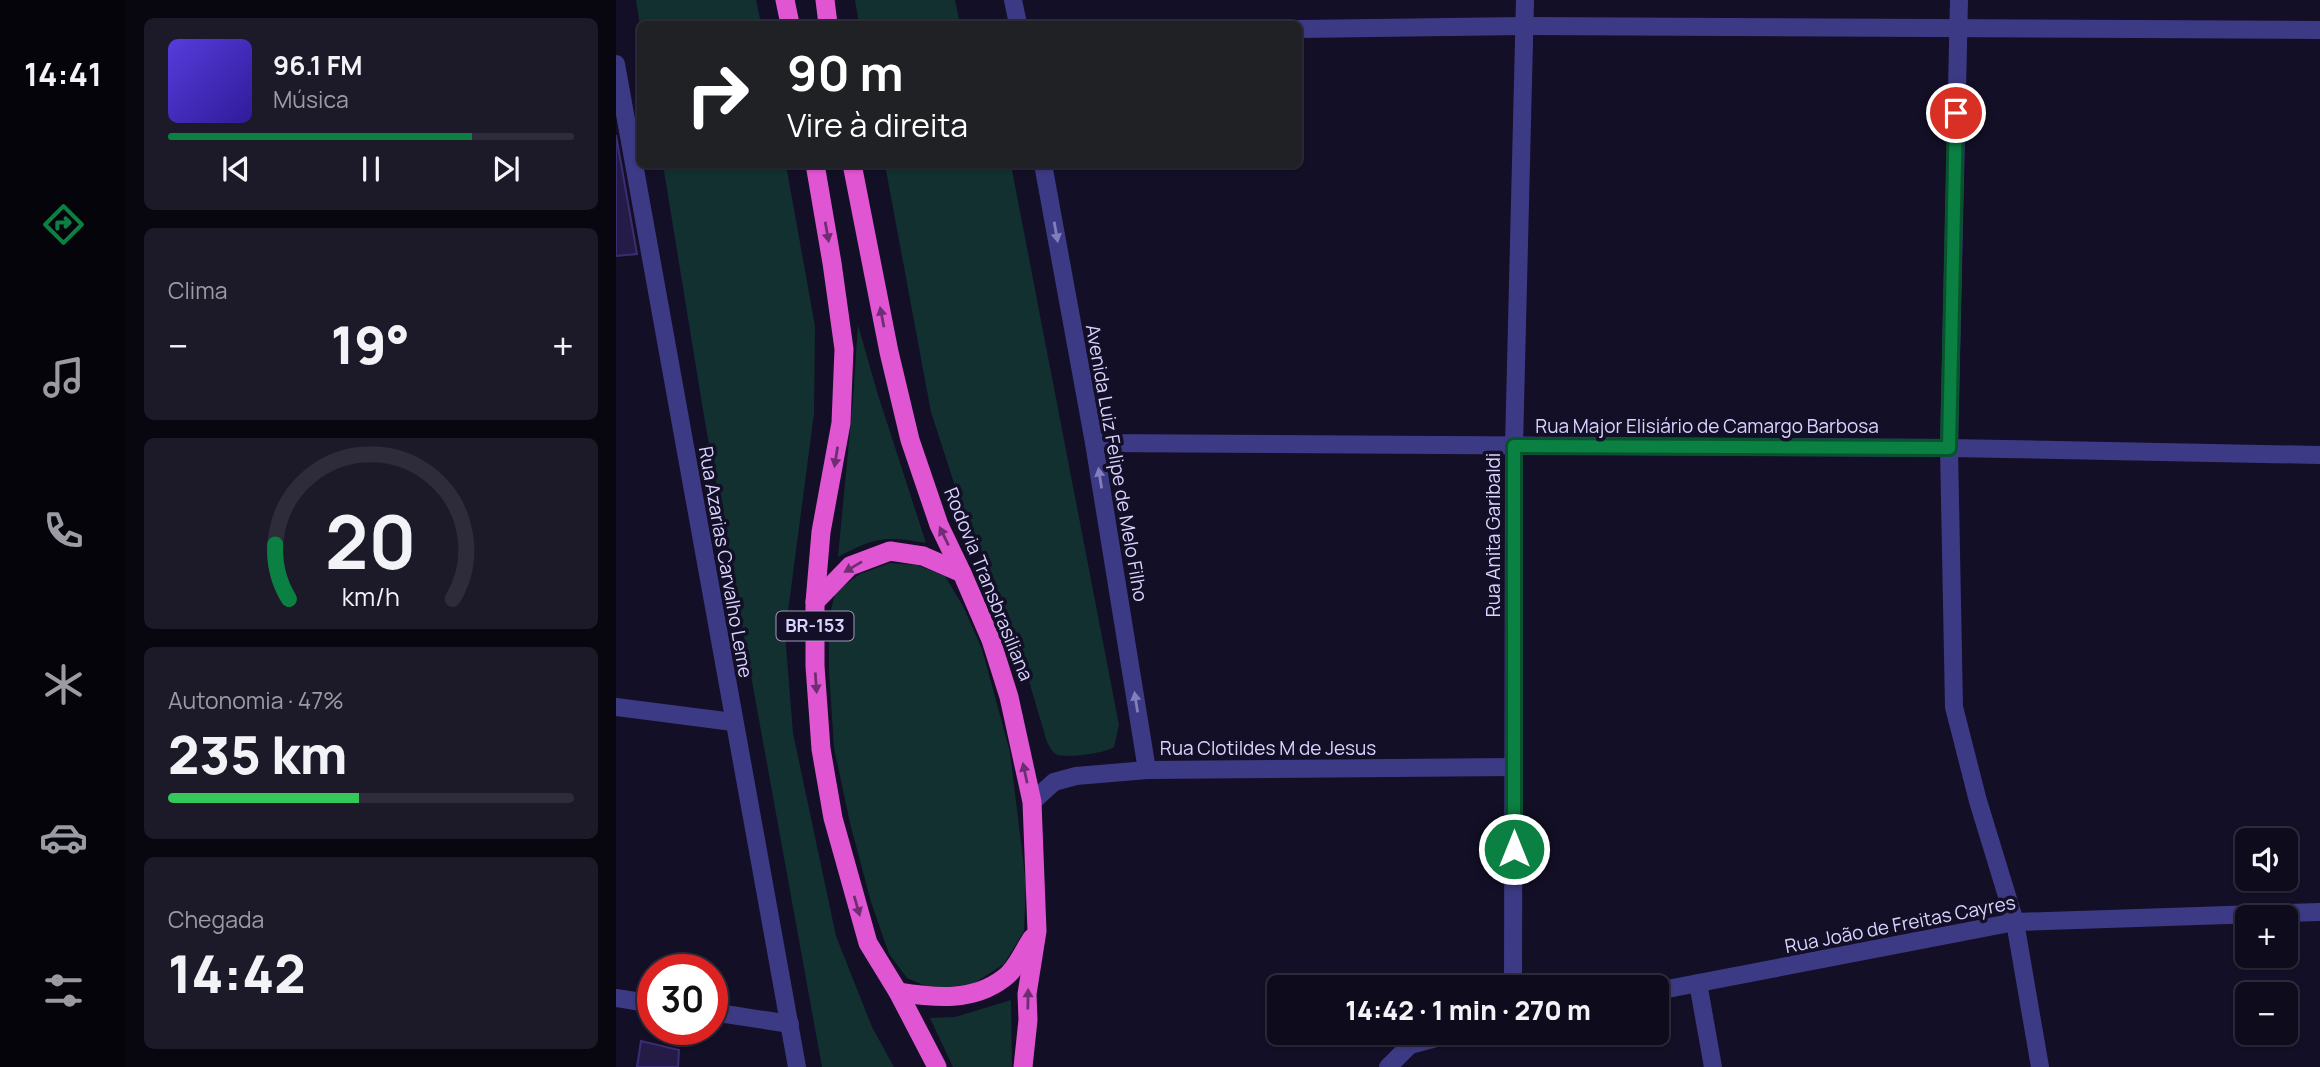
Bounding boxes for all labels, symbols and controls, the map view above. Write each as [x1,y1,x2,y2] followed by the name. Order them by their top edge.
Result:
[787,39,904,106] text: 90 m
[273,47,363,83] text: 96.1 FM
[672,49,763,140] icon: right
[24,52,102,96] text: 14:41
[273,83,349,115] text: Música
[1926,83,1986,143] pin
[1937,94,1975,132] icon: arrive
[787,103,968,147] text: Vire à direita
[217,150,255,188] icon: previous
[352,150,390,188] icon: pause
[487,150,525,188] icon: next
[39,200,88,249] icon: directions
[822,221,833,243] one-way arrow
[1050,221,1061,243] one-way arrow
[168,274,227,306] text: Clima
[876,306,887,328] one-way arrow
[331,309,410,380] text: 19°
[168,319,189,371] text: −
[552,319,574,371] text: +
[1080,322,1154,604] street label: Avenida Luiz Felipe de Melo Filho
[39,353,88,402] icon: music
[1535,413,1879,439] street label: Rua Major Elisiário de Camargo Barbosa
[693,444,759,680] street label: Rua Azarias Carvalho Leme
[830,447,841,469] one-way arrow
[1480,453,1506,617] street label: Rua Anita Garibaldi
[1094,467,1105,489] one-way arrow
[938,483,1040,685] street label: Rodovia Transbrasiliana
[325,492,417,592] text: 20
[39,506,88,555] icon: phone
[939,526,950,546] one-way arrow
[843,560,863,573] one-way arrow
[342,579,400,614] text: km/h
[776,612,854,640] road number: BR-153
[39,660,88,709] icon: climate
[811,672,822,694] one-way arrow
[168,684,344,716] text: Autonomia · 47%
[1130,691,1141,713] one-way arrow
[168,719,348,790] text: 235 km
[1160,735,1376,761] street label: Rua Clotildes M de Jesus
[1020,762,1031,784] one-way arrow
[1477,812,1551,886] position arrow
[39,813,88,862] icon: car
[2235,828,2298,1045] map controls
[2235,828,2298,891] button: sound
[1782,889,2018,959] street label: Rua João de Freitas Cayres
[853,896,863,917] one-way arrow
[168,903,264,935] text: Chegada
[2235,905,2298,968] button: +
[168,938,306,1009] text: 14:42
[637,954,728,1045] speed limit sign: 30
[39,966,88,1015] icon: filters
[2235,982,2298,1045] button: −
[1022,988,1033,1010] one-way arrow
[1345,992,1591,1028] text: 14:42 · 1 min · 270 m

